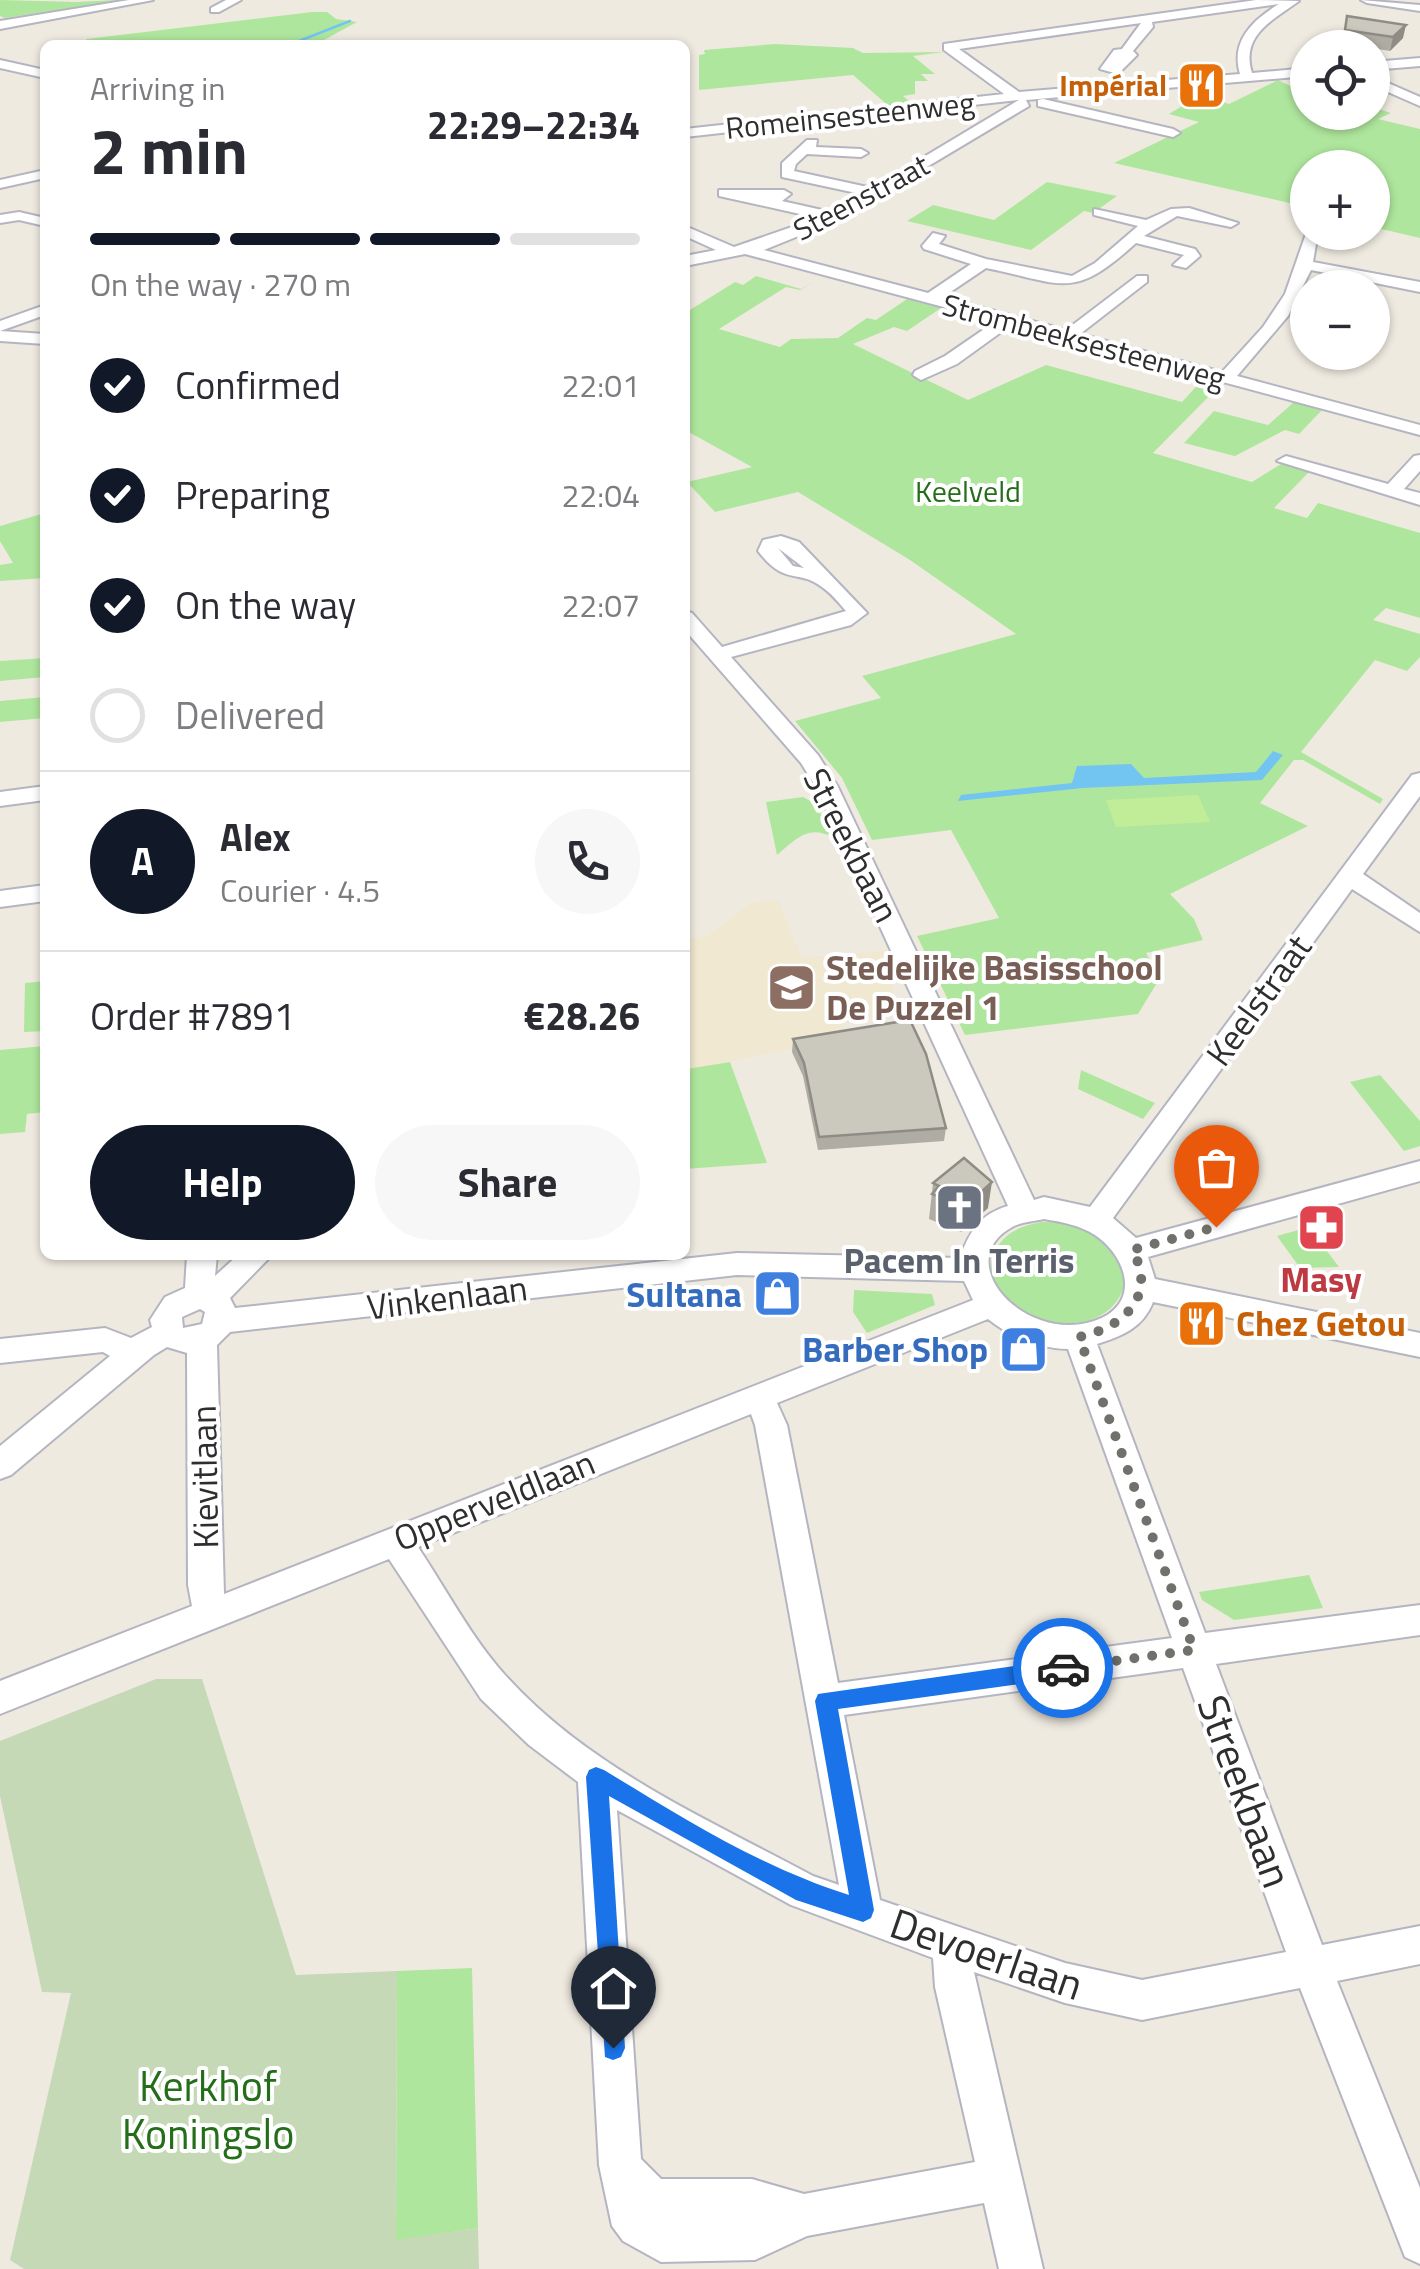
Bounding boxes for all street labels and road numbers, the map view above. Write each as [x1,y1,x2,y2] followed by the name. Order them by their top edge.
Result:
[723,79,977,151] street label: Romeinsesteenweg
[785,142,938,252] street label: Steenstraat
[937,281,1231,401] street label: Strombeeksesteenweg
[790,758,914,932] street label: Streekbaan
[1192,923,1324,1077] street label: Keelstraat
[364,1260,530,1334] street label: Vinkenlaan
[176,1405,232,1549] street label: Kievitlaan
[385,1435,603,1565] street label: Opperveldlaan
[1182,1686,1310,1896] street label: Streekbaan
[882,1890,1092,2016] street label: Devoerlaan

